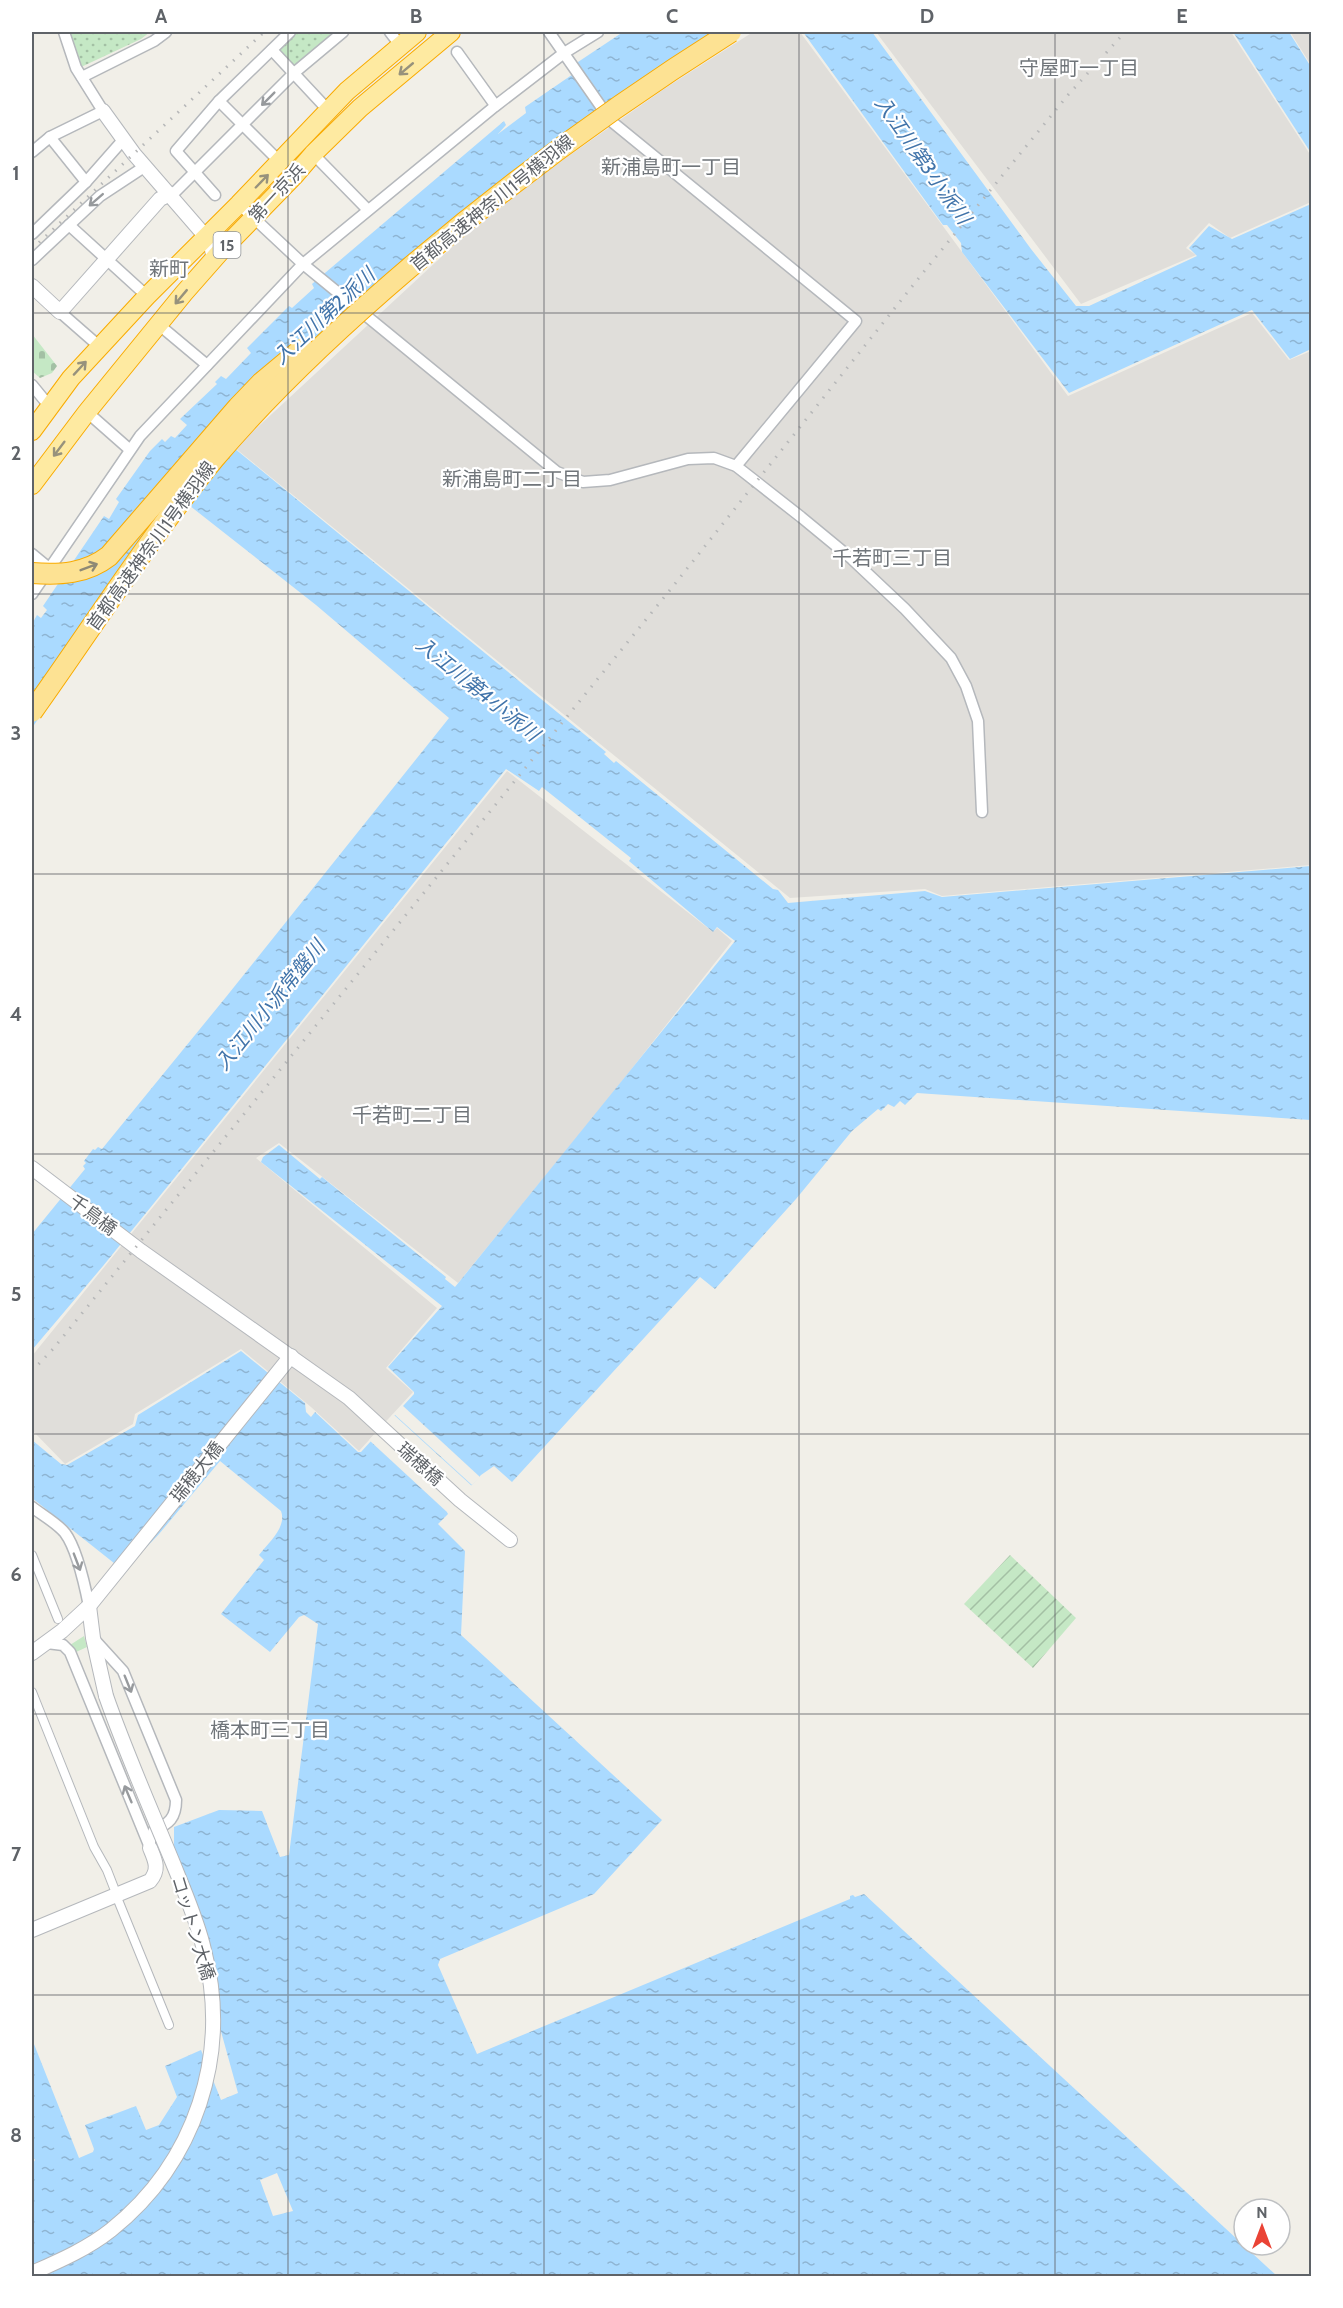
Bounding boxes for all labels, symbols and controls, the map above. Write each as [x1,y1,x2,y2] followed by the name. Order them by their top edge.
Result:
[155,4,168,28] text: A
[410,4,422,28] text: B
[666,4,678,28] text: C
[920,4,934,28] text: D
[1176,4,1188,28] text: E
[1019,56,1139,80] district label: 守屋町一丁目
[398,62,414,75] one-way arrow
[261,91,275,106] one-way arrow
[870,92,977,230] water label: 入江川第3小派川
[406,130,578,276] street label: 首都高速神奈川1号横羽線
[601,155,741,179] district label: 新浦島町一丁目
[244,159,310,227] street label: 第一京浜
[12,161,20,185] text: 1
[255,173,269,188] one-way arrow
[89,193,104,207] one-way arrow
[214,232,240,258] road number: 15
[149,257,189,281] district label: 新町
[268,262,381,369] water label: 入江川第2派川
[174,289,187,305] one-way arrow
[73,361,87,376] one-way arrow
[11,441,21,465] text: 2
[52,441,65,457] one-way arrow
[82,457,220,635] street label: 首都高速神奈川1号横羽線
[442,467,582,491] district label: 新浦島町二丁目
[832,546,952,570] district label: 千若町三丁目
[79,561,98,572] one-way arrow
[412,632,546,747] water label: 入江川第4小派川
[11,721,21,745] text: 3
[210,934,331,1075] water label: 入江川小派常盤川
[10,1002,22,1026] text: 4
[352,1103,472,1127] district label: 千若町二丁目
[65,1190,121,1240] street label: 千鳥橋
[11,1282,21,1306] text: 5
[166,1437,228,1507] street label: 瑞穂大橋
[393,1438,447,1490] street label: 瑞穂橋
[73,1552,84,1571] one-way arrow
[10,1562,22,1586] text: 6
[123,1674,134,1692] one-way arrow
[210,1718,330,1742] district label: 橋本町三丁目
[122,1785,133,1803] one-way arrow
[11,1842,22,1866] text: 7
[167,1873,219,1983] street label: コットン大橋
[10,2123,22,2147] text: 8
[1232,2197,1292,2257] north arrow
[1256,2203,1268,2222] text: N

